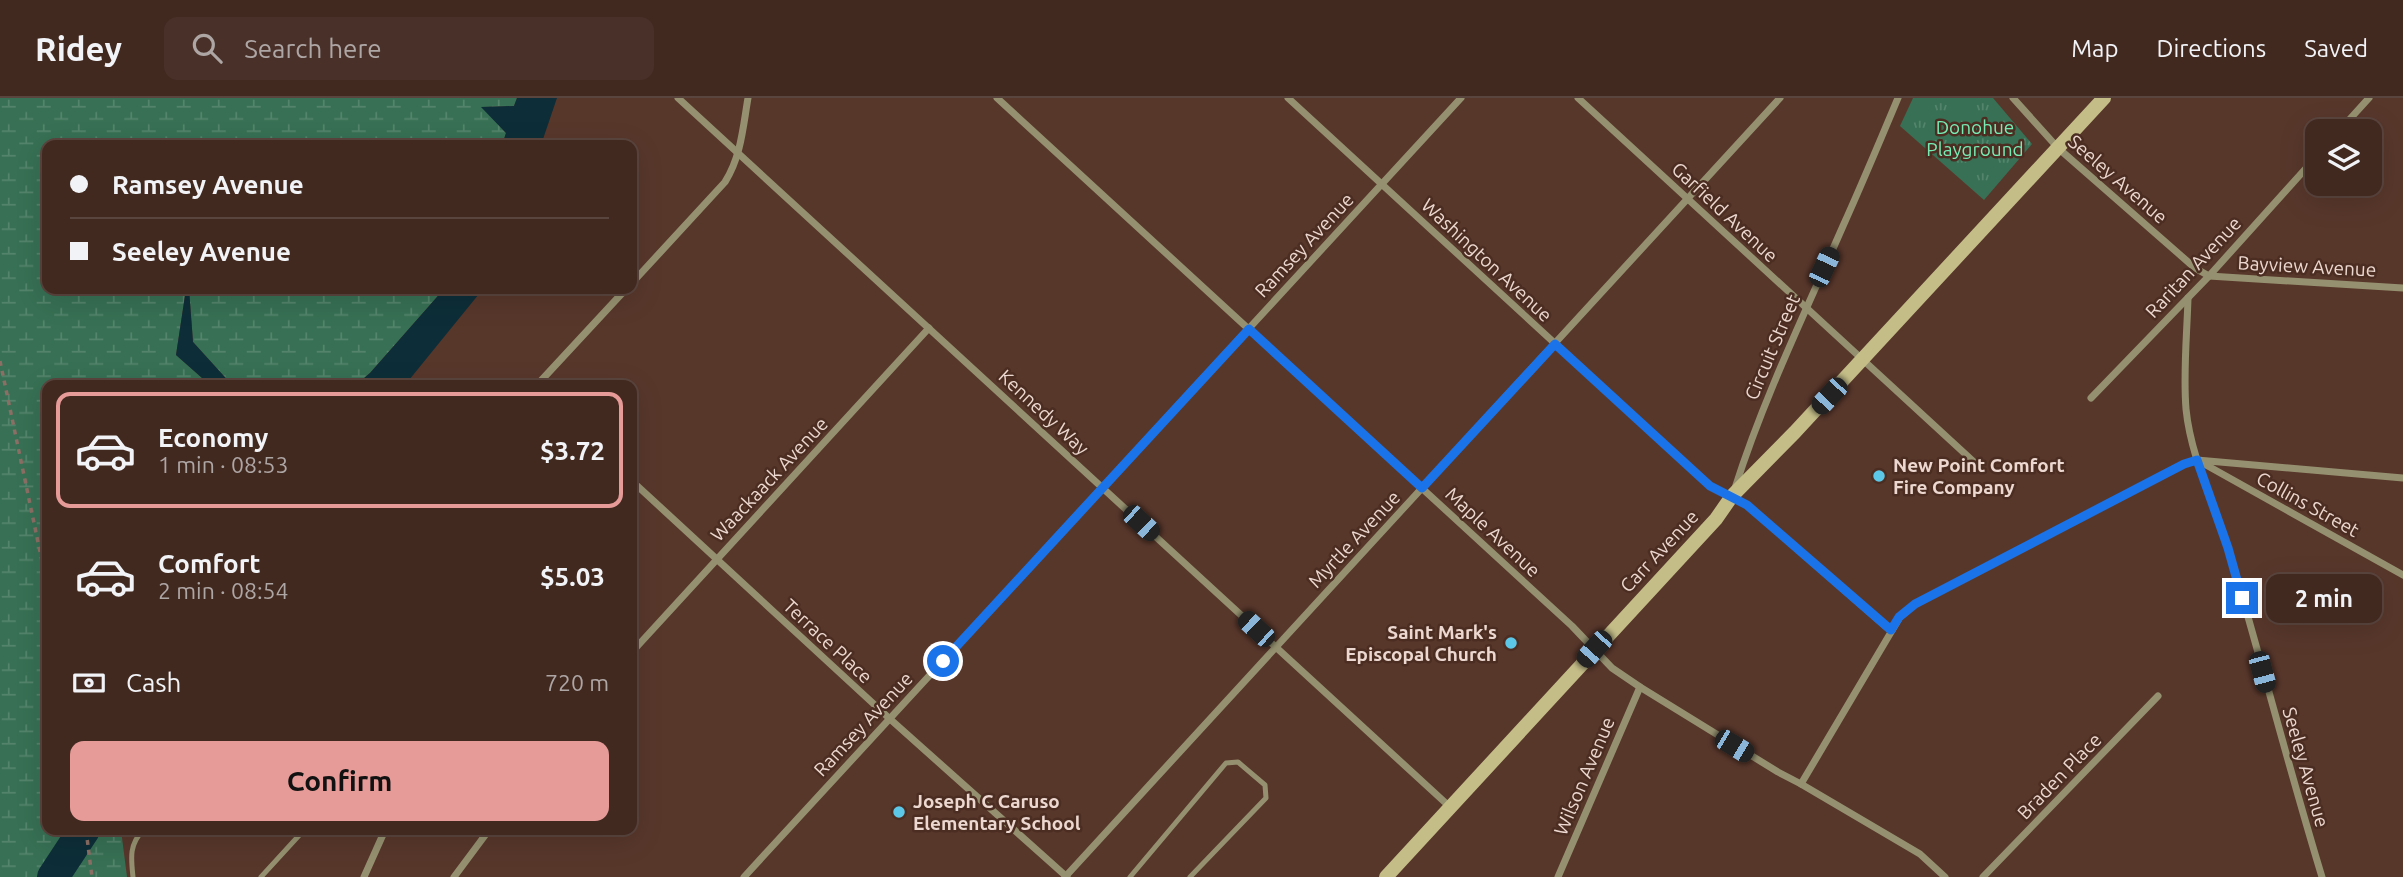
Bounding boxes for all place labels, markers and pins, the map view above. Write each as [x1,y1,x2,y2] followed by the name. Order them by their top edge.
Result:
[1893,454,2065,498] place label: New Point Comfort Fire Company
[1871,468,1887,484] marker: New Point Comfort Fire Company
[1345,621,1497,665] place label: Saint Mark's Episcopal Church
[1503,635,1519,651] marker: Saint Mark's Episcopal Church
[913,790,1081,834] place label: Joseph C Caruso Elementary School
[891,804,907,820] marker: Joseph C Caruso Elementary School

